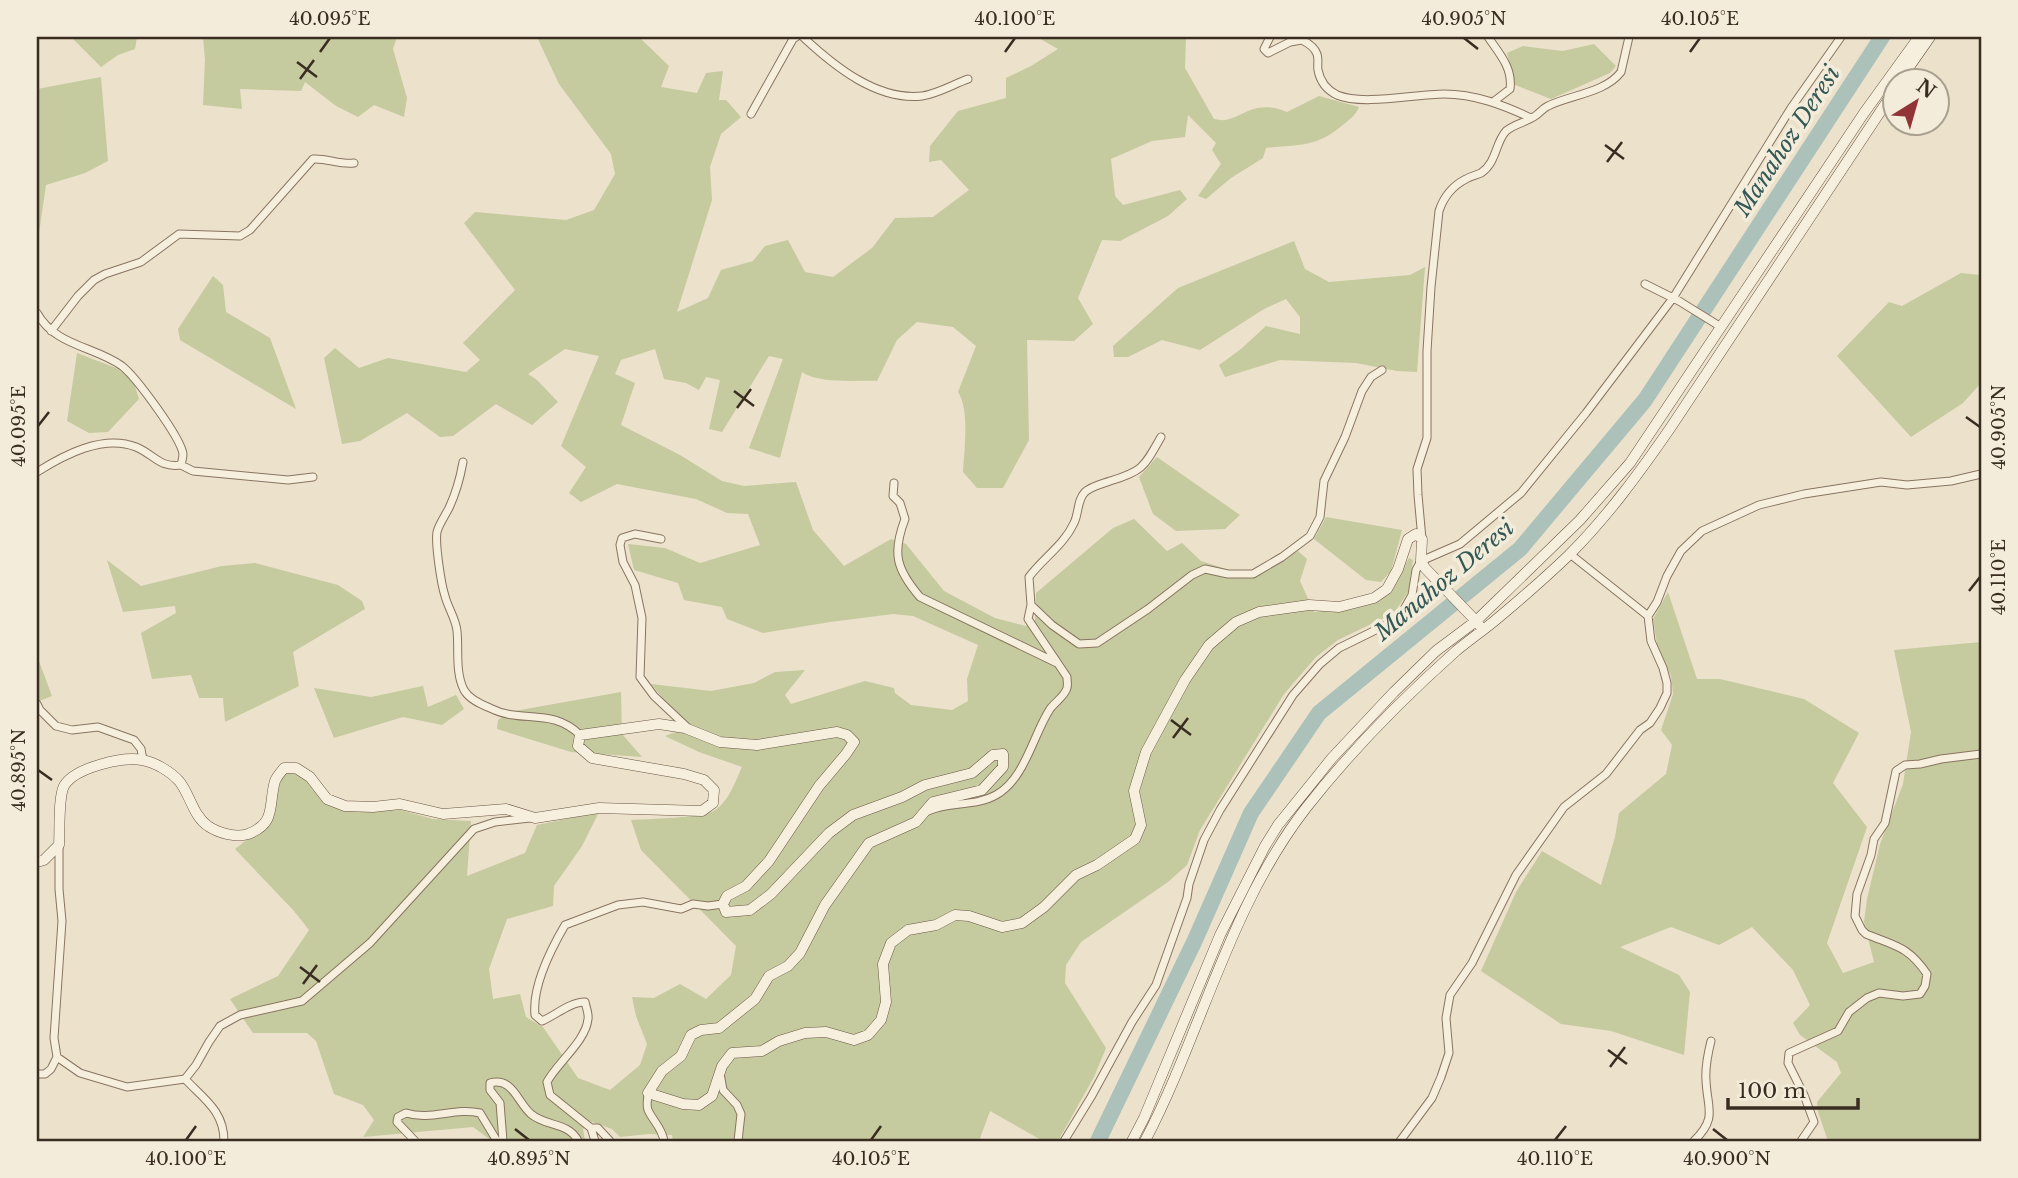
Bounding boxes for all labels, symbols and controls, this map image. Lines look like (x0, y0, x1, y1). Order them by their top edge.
text: 40.095°E (289, 8, 371, 30)
text: 40.100°E (975, 8, 1055, 30)
text: 40.905°N (1422, 8, 1506, 30)
text: 40.105°E (1661, 8, 1739, 30)
water label: Manahoz Deresi (1728, 61, 1846, 222)
north arrow (1882, 66, 1952, 136)
text: N (1912, 74, 1940, 103)
text: 40.095°E (8, 385, 30, 467)
text: 40.905°N (1988, 385, 2010, 469)
water label: Manahoz Deresi (1368, 514, 1519, 647)
text: 40.110°E (1988, 539, 2010, 615)
text: 40.895°N (8, 729, 30, 811)
scale bar (1728, 1066, 1857, 1110)
text: 100 m (1738, 1078, 1806, 1104)
text: 40.100°E (146, 1148, 226, 1170)
text: 40.895°N (488, 1148, 570, 1170)
text: 40.105°E (832, 1148, 910, 1170)
text: 40.110°E (1517, 1148, 1593, 1170)
text: 40.900°N (1683, 1148, 1771, 1170)

